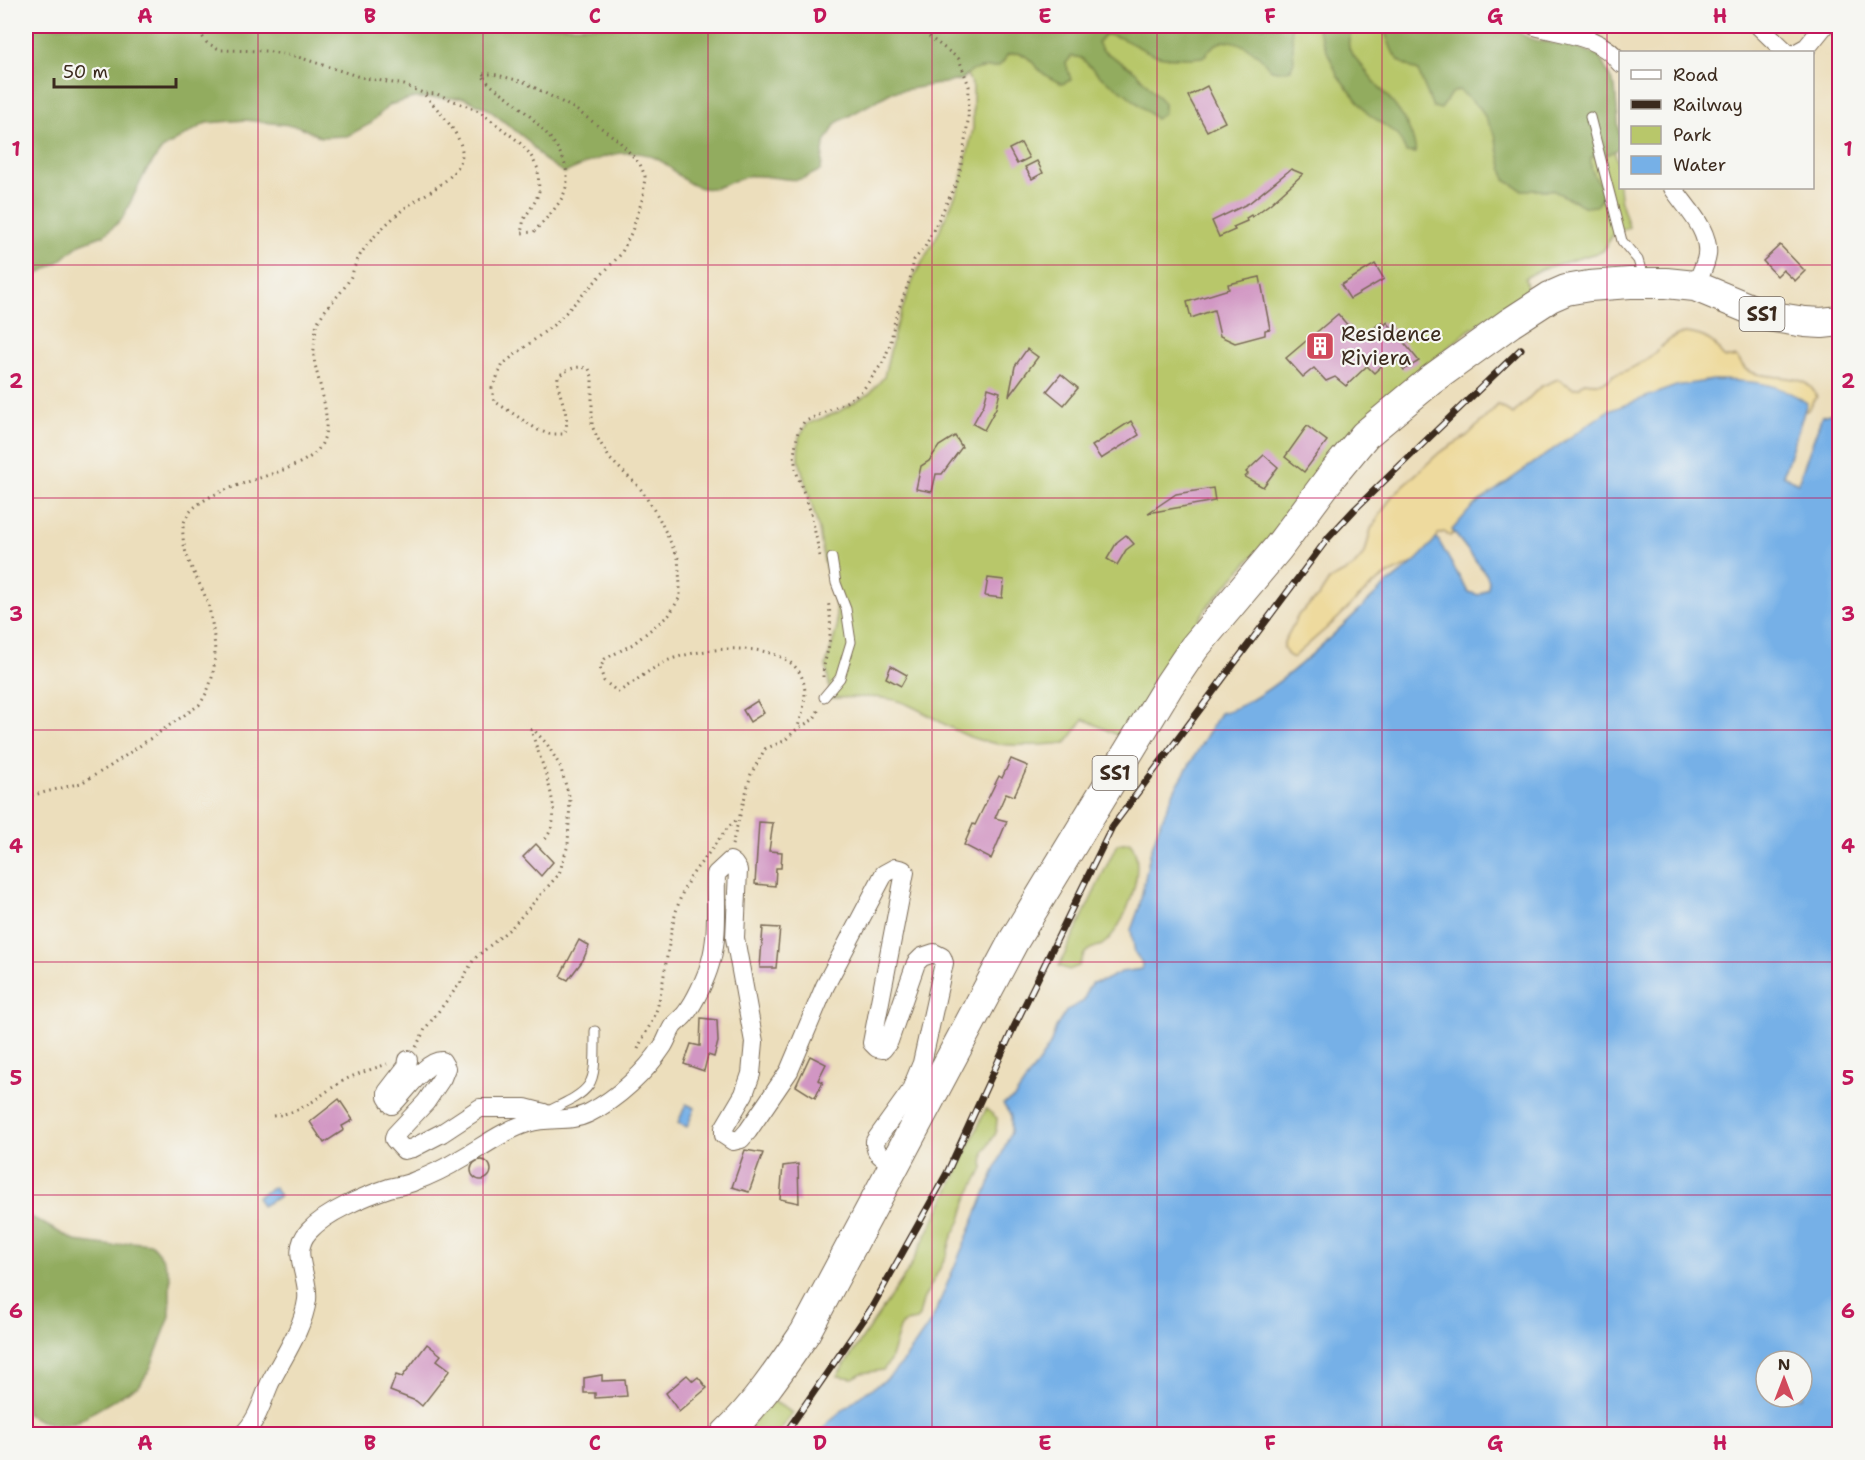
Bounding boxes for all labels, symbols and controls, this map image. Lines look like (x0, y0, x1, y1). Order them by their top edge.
text: A (137, 3, 153, 29)
text: B (364, 3, 376, 29)
text: C (589, 3, 601, 29)
text: D (813, 3, 827, 29)
text: E (1038, 3, 1052, 29)
text: F (1264, 3, 1276, 29)
text: G (1487, 3, 1503, 29)
text: H (1713, 3, 1727, 29)
scale bar (54, 51, 176, 89)
legend (1619, 51, 1814, 189)
text: 50 m (63, 60, 108, 84)
text: Road (1673, 63, 1718, 87)
text: Railway (1673, 93, 1743, 117)
text: Park (1673, 123, 1712, 147)
text: 1 (11, 136, 21, 162)
text: 1 (1843, 136, 1853, 162)
text: Water (1673, 153, 1726, 177)
road number: SS1 (1740, 297, 1784, 331)
place label: Residence Riviera (1341, 320, 1442, 372)
building icon: Residence Riviera (1304, 330, 1336, 362)
text: 2 (9, 368, 23, 394)
text: 2 (1841, 368, 1855, 394)
text: 3 (9, 601, 23, 627)
text: 3 (1841, 601, 1855, 627)
road number: SS1 (1092, 756, 1138, 790)
text: 4 (9, 833, 23, 859)
text: 4 (1841, 833, 1855, 859)
text: 5 (10, 1065, 22, 1091)
text: 5 (1842, 1065, 1854, 1091)
text: 6 (9, 1298, 23, 1324)
text: 6 (1841, 1298, 1855, 1324)
north arrow (1754, 1349, 1814, 1409)
text: N (1778, 1354, 1790, 1375)
text: A (137, 1430, 153, 1456)
text: B (364, 1430, 376, 1456)
text: C (589, 1430, 601, 1456)
text: D (813, 1430, 827, 1456)
text: E (1038, 1430, 1052, 1456)
text: F (1264, 1430, 1276, 1456)
text: G (1487, 1430, 1503, 1456)
text: H (1713, 1430, 1727, 1456)

